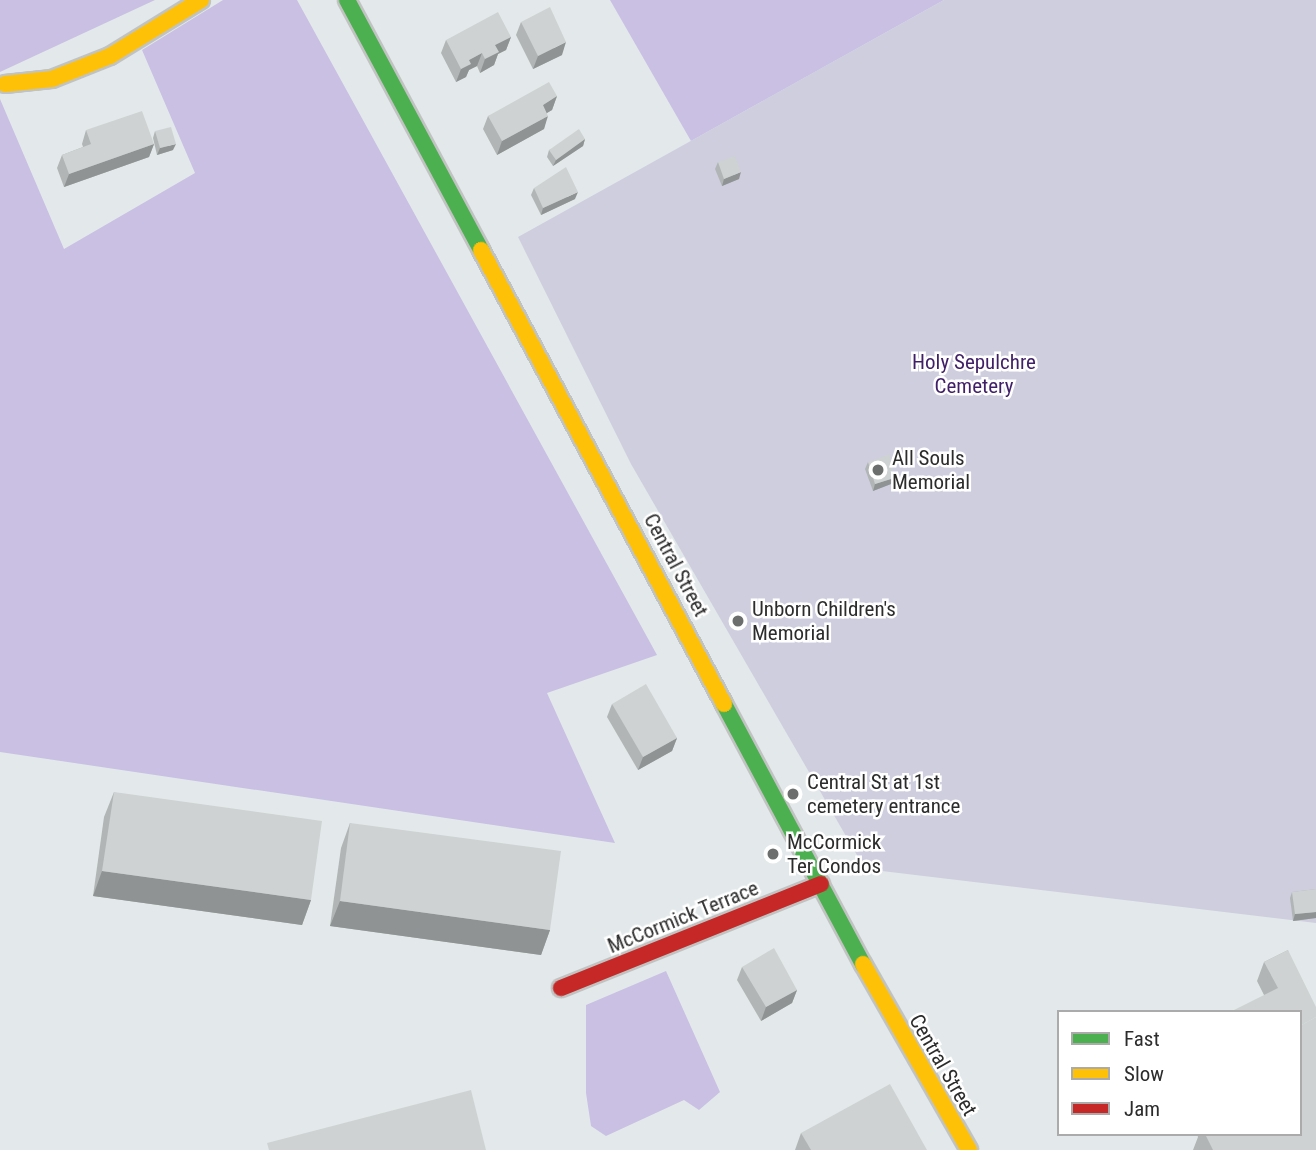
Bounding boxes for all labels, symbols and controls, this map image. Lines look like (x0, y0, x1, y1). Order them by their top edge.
park label: Holy Sepulchre Cemetery (912, 349, 1036, 399)
place label: All Souls Memorial (892, 445, 970, 495)
marker: All Souls Memorial (870, 462, 886, 478)
street label: Central Street (638, 509, 714, 621)
place label: Unborn Children's Memorial (752, 596, 896, 646)
marker: Unborn Children's Memorial (730, 613, 746, 629)
place label: Central St at 1st cemetery entrance (807, 769, 960, 819)
marker: Central St at 1st cemetery entrance (785, 786, 801, 802)
place label: McCormick Ter Condos (787, 829, 881, 879)
marker: McCormick Ter Condos (765, 846, 781, 862)
street label: McCormick Terrace (604, 875, 762, 959)
street label: Central Street (904, 1010, 982, 1120)
legend (1057, 1010, 1302, 1136)
text: Fast (1124, 1027, 1160, 1051)
text: Slow (1124, 1062, 1164, 1086)
text: Jam (1124, 1097, 1160, 1121)

